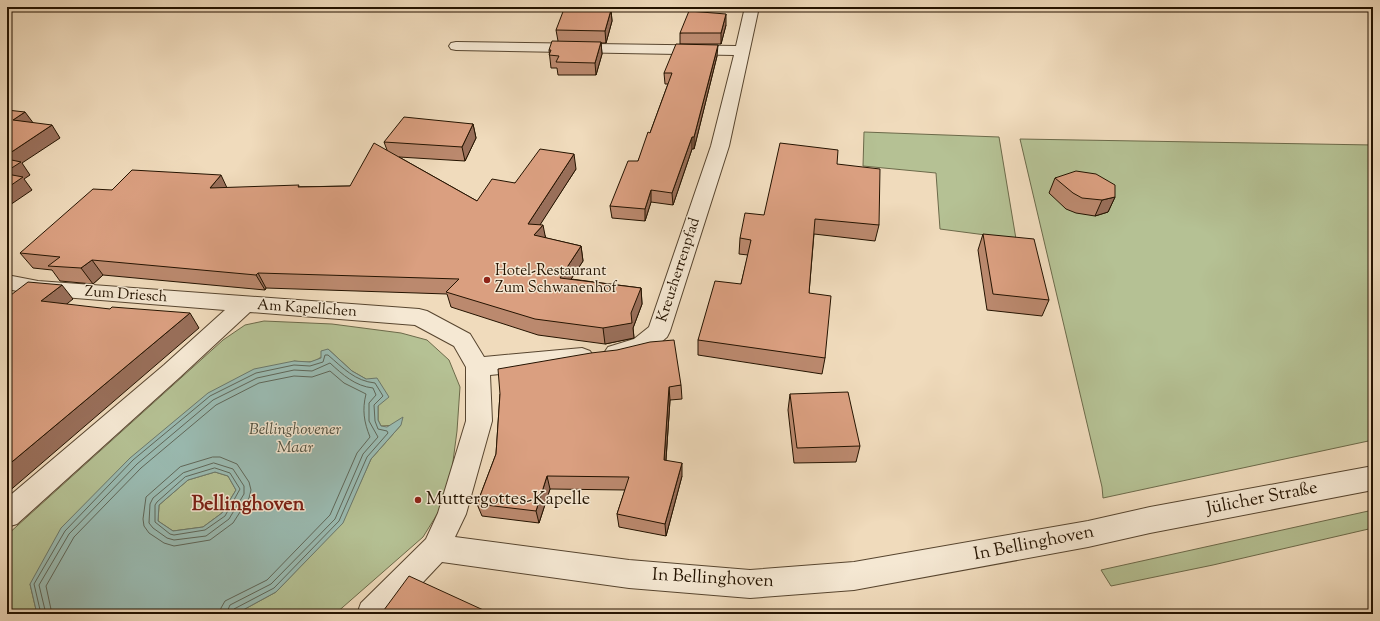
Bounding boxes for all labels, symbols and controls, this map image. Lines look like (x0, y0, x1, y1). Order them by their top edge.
street label: Kreuzherrenpfad (652, 215, 706, 325)
place label: Hotel-Restaurant Zum Schwanenhof (495, 261, 618, 299)
marker: Hotel-Restaurant Zum Schwanenhof (482, 275, 492, 285)
street label: Zum Driesch (84, 282, 168, 308)
street label: Am Kapellchen (256, 295, 358, 323)
water label: Bellinghovener Maar (249, 419, 341, 460)
street label: Jülicher Straße (1203, 475, 1320, 523)
place label: Muttergottes-Kapelle (426, 487, 590, 513)
district label: Bellinghoven (192, 491, 305, 520)
marker: Muttergottes-Kapelle (413, 495, 423, 505)
street label: In Bellinghoven (972, 520, 1097, 568)
street label: In Bellinghoven (651, 563, 775, 595)

